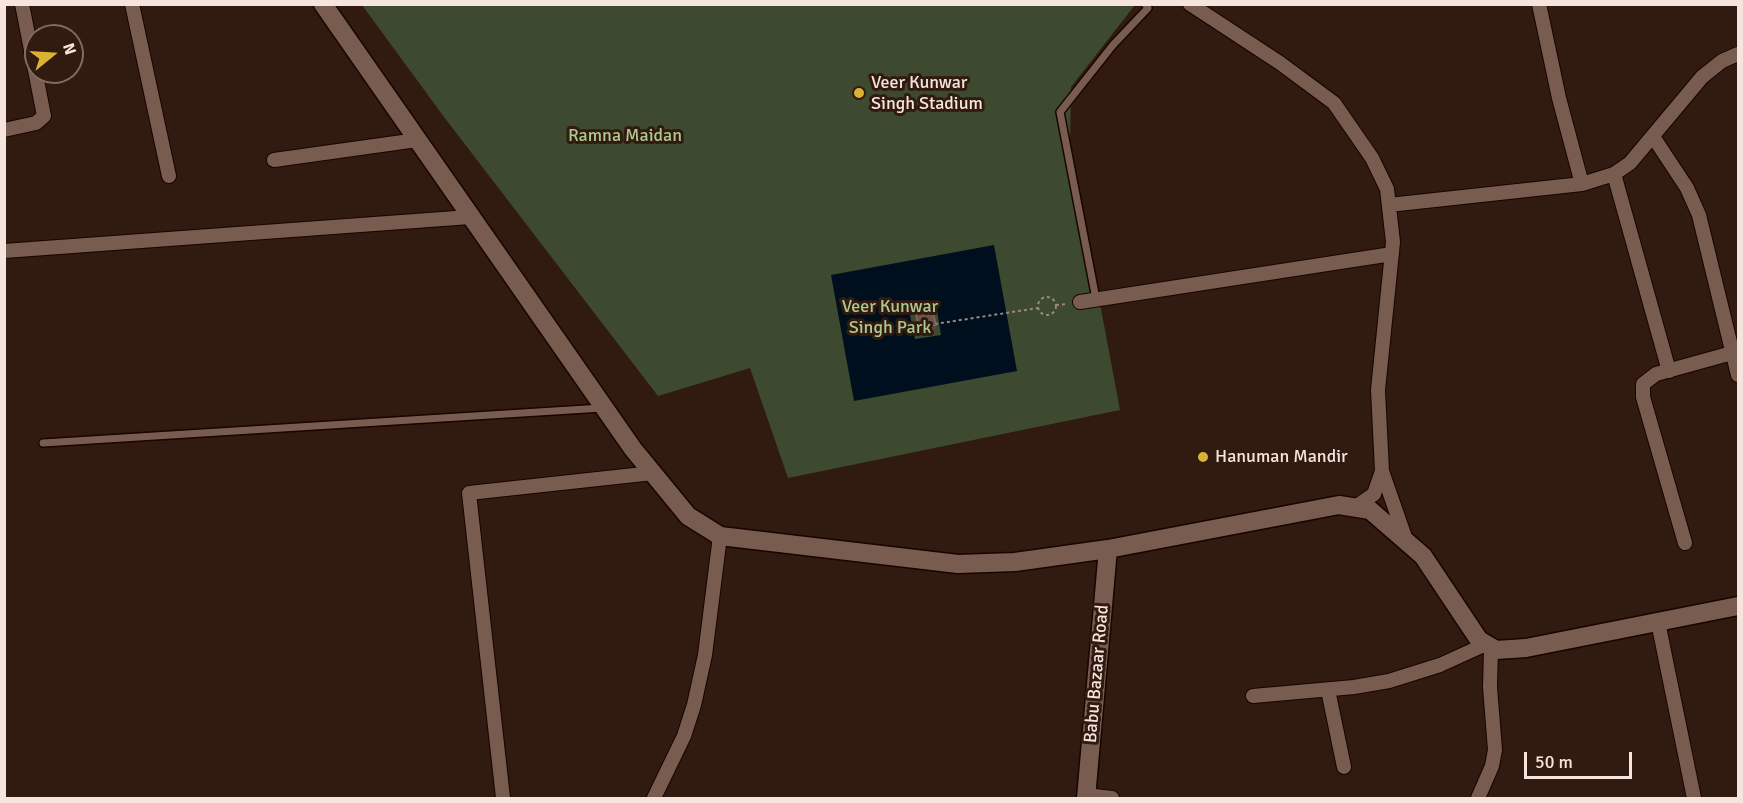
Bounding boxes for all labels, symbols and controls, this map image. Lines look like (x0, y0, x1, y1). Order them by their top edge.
north arrow (24, 24, 84, 84)
text: N (58, 41, 80, 57)
place label: Veer Kunwar Singh Stadium (871, 72, 983, 115)
marker: Veer Kunwar Singh Stadium (852, 86, 866, 100)
park label: Ramna Maidan (568, 125, 682, 147)
park label: Veer Kunwar Singh Park (842, 296, 938, 338)
place label: Hanuman Mandir (1215, 446, 1348, 468)
marker: Hanuman Mandir (1196, 450, 1210, 464)
street label: Babu Bazaar Road (1080, 604, 1114, 744)
scale bar (1527, 740, 1635, 778)
text: 50 m (1535, 751, 1573, 773)

